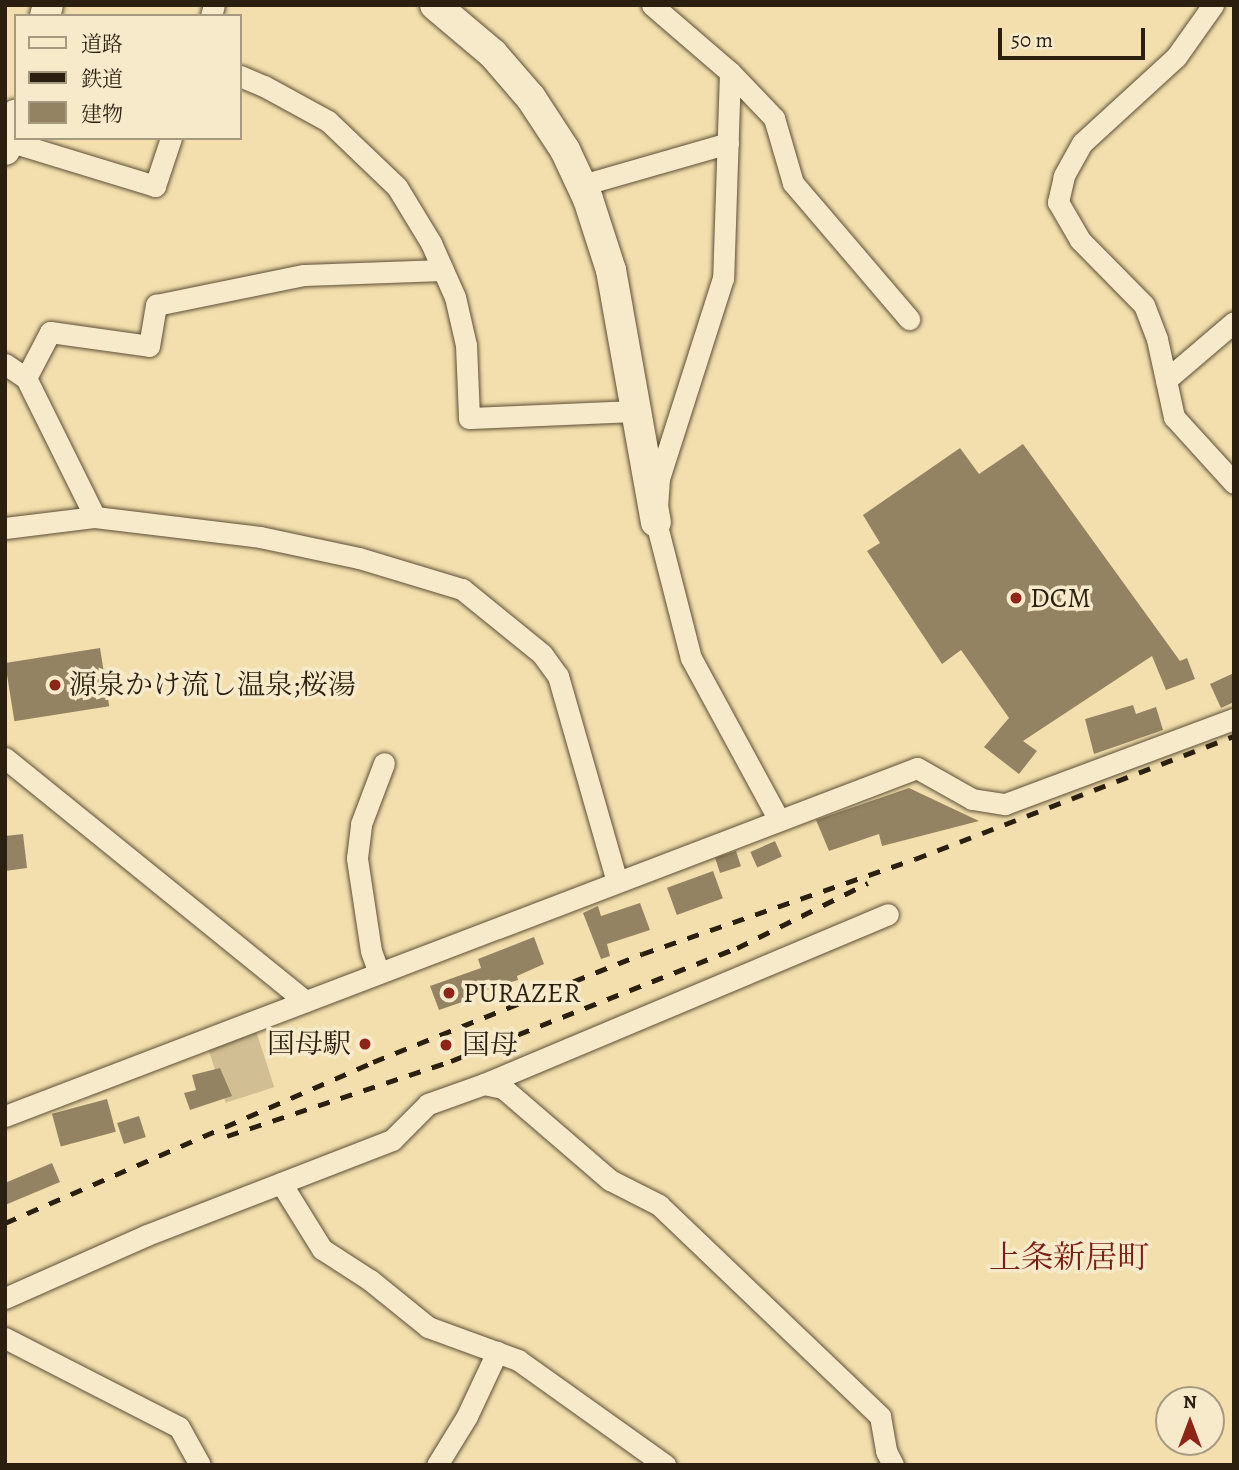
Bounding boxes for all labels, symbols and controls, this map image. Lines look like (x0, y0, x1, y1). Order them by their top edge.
legend (14, 14, 242, 140)
scale bar (1001, 14, 1148, 58)
text: 50 m (1011, 26, 1053, 54)
text: 道路 (81, 30, 123, 58)
text: 鉄道 (81, 65, 123, 93)
text: 建物 (81, 100, 123, 128)
place label: DCM (1030, 581, 1091, 615)
marker: DCM (1008, 590, 1024, 606)
place label: 源泉かけ流し温泉;桜湯 (69, 668, 356, 702)
marker: 源泉かけ流し温泉;桜湯 (47, 677, 63, 693)
place label: PURAZER (463, 976, 581, 1010)
marker: PURAZER (441, 985, 457, 1001)
place label: 国母駅 (267, 1027, 351, 1061)
place label: 国母 (462, 1028, 518, 1062)
marker: 国母 (436, 1035, 456, 1055)
marker: 国母駅 (357, 1036, 373, 1052)
district label: 上条新居町 (989, 1238, 1149, 1276)
north arrow (1155, 1386, 1225, 1456)
text: N (1183, 1389, 1197, 1415)

